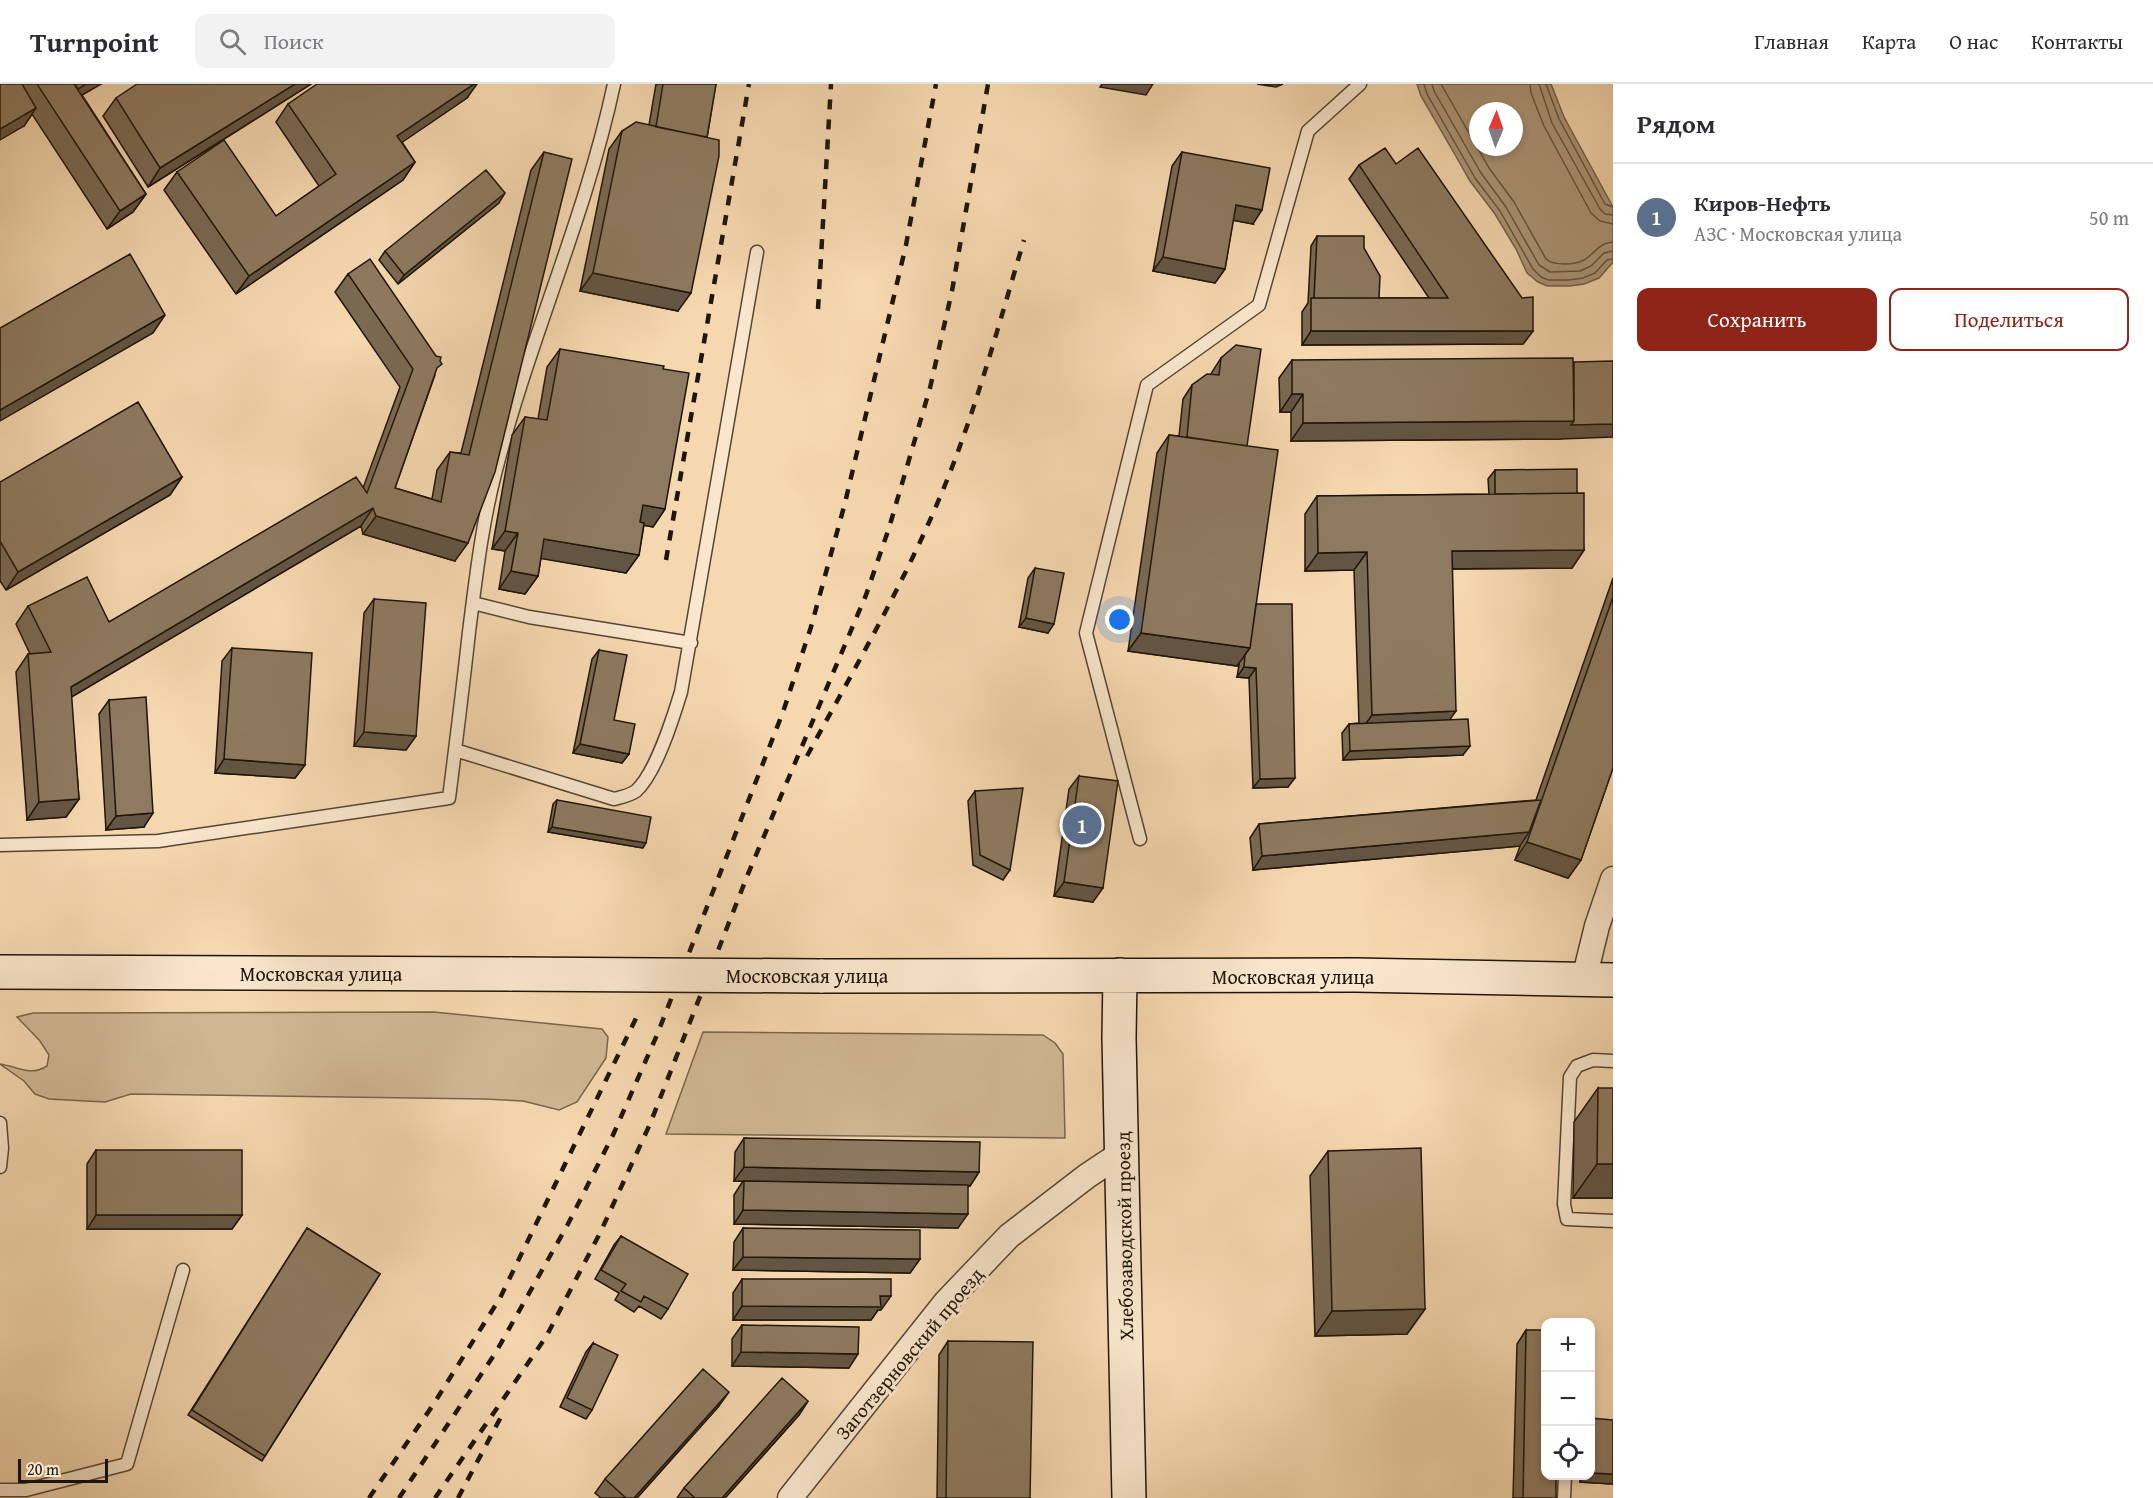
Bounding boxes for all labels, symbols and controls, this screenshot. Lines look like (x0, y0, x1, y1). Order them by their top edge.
search box (195, 14, 615, 68)
text: Turnpoint (30, 21, 159, 62)
icon: search (216, 25, 249, 58)
text: Поиск (264, 25, 323, 57)
text: Главная (1754, 26, 1829, 57)
text: Карта (1862, 26, 1916, 57)
text: О нас (1949, 26, 1998, 57)
text: Контакты (2031, 26, 2123, 57)
north arrow (1469, 102, 1523, 156)
text: Рядом (1637, 104, 1715, 143)
text: Киров-Нефть (1694, 187, 1831, 219)
text: 1 (1651, 203, 1662, 232)
text: 50 m (2089, 203, 2129, 232)
text: АЗС · Московская улица (1694, 219, 1902, 248)
button: Сохранить (1637, 288, 1877, 351)
button: Поделиться (1889, 288, 2129, 351)
your location (1105, 605, 1134, 634)
pin: 1 (1062, 802, 1102, 848)
street label: Московская улица (240, 959, 403, 988)
street label: Московская улица (726, 961, 889, 990)
street label: Московская улица (1212, 962, 1375, 991)
street label: Хлебозаводской проезд (1108, 1131, 1140, 1341)
street label: Заготзерновский проезд (828, 1260, 990, 1446)
map controls (1541, 1318, 1595, 1480)
button: + (1541, 1318, 1595, 1372)
button: − (1541, 1372, 1595, 1426)
button: locate (1541, 1426, 1595, 1480)
scale bar (18, 1456, 108, 1484)
text: 20 m (27, 1457, 59, 1481)

